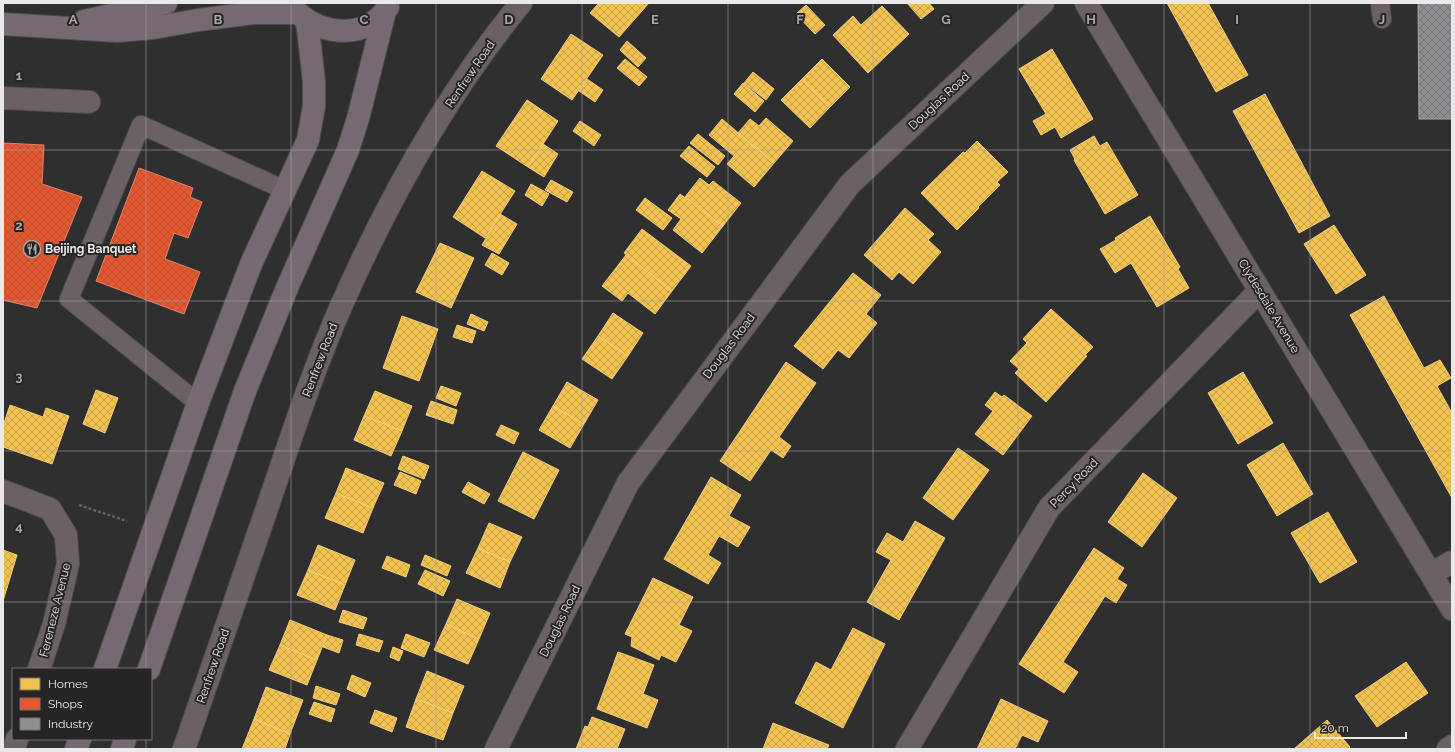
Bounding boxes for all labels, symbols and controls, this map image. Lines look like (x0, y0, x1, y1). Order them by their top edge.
text: A (69, 12, 78, 27)
text: B (214, 12, 223, 27)
text: C (360, 12, 369, 27)
text: D (504, 12, 514, 27)
text: E (651, 12, 659, 27)
text: F (796, 12, 804, 27)
text: G (941, 12, 951, 27)
text: H (1086, 12, 1096, 27)
text: I (1235, 12, 1239, 27)
text: J (1379, 12, 1385, 27)
street label: Renfrew Road (442, 38, 498, 110)
text: 1 (16, 68, 23, 83)
street label: Douglas Road (906, 69, 972, 133)
text: 2 (15, 218, 23, 233)
restaurant icon: Beijing Banquet (22, 239, 42, 259)
place label: Beijing Banquet (45, 242, 137, 256)
street label: Clydesdale Avenue (1235, 257, 1303, 355)
street label: Douglas Road (700, 311, 758, 381)
street label: Renfrew Road (300, 321, 340, 399)
text: 3 (15, 369, 23, 384)
street label: Percy Road (1047, 456, 1101, 510)
text: 4 (15, 519, 23, 534)
street label: Fereneze Avenue (37, 562, 73, 658)
street label: Douglas Road (537, 583, 583, 659)
street label: Renfrew Road (194, 627, 232, 705)
legend (12, 668, 152, 740)
text: Homes (48, 677, 88, 691)
text: Shops (48, 697, 83, 711)
scale bar (1315, 714, 1406, 740)
text: Industry (48, 717, 94, 731)
text: 20 m (1321, 721, 1349, 735)

